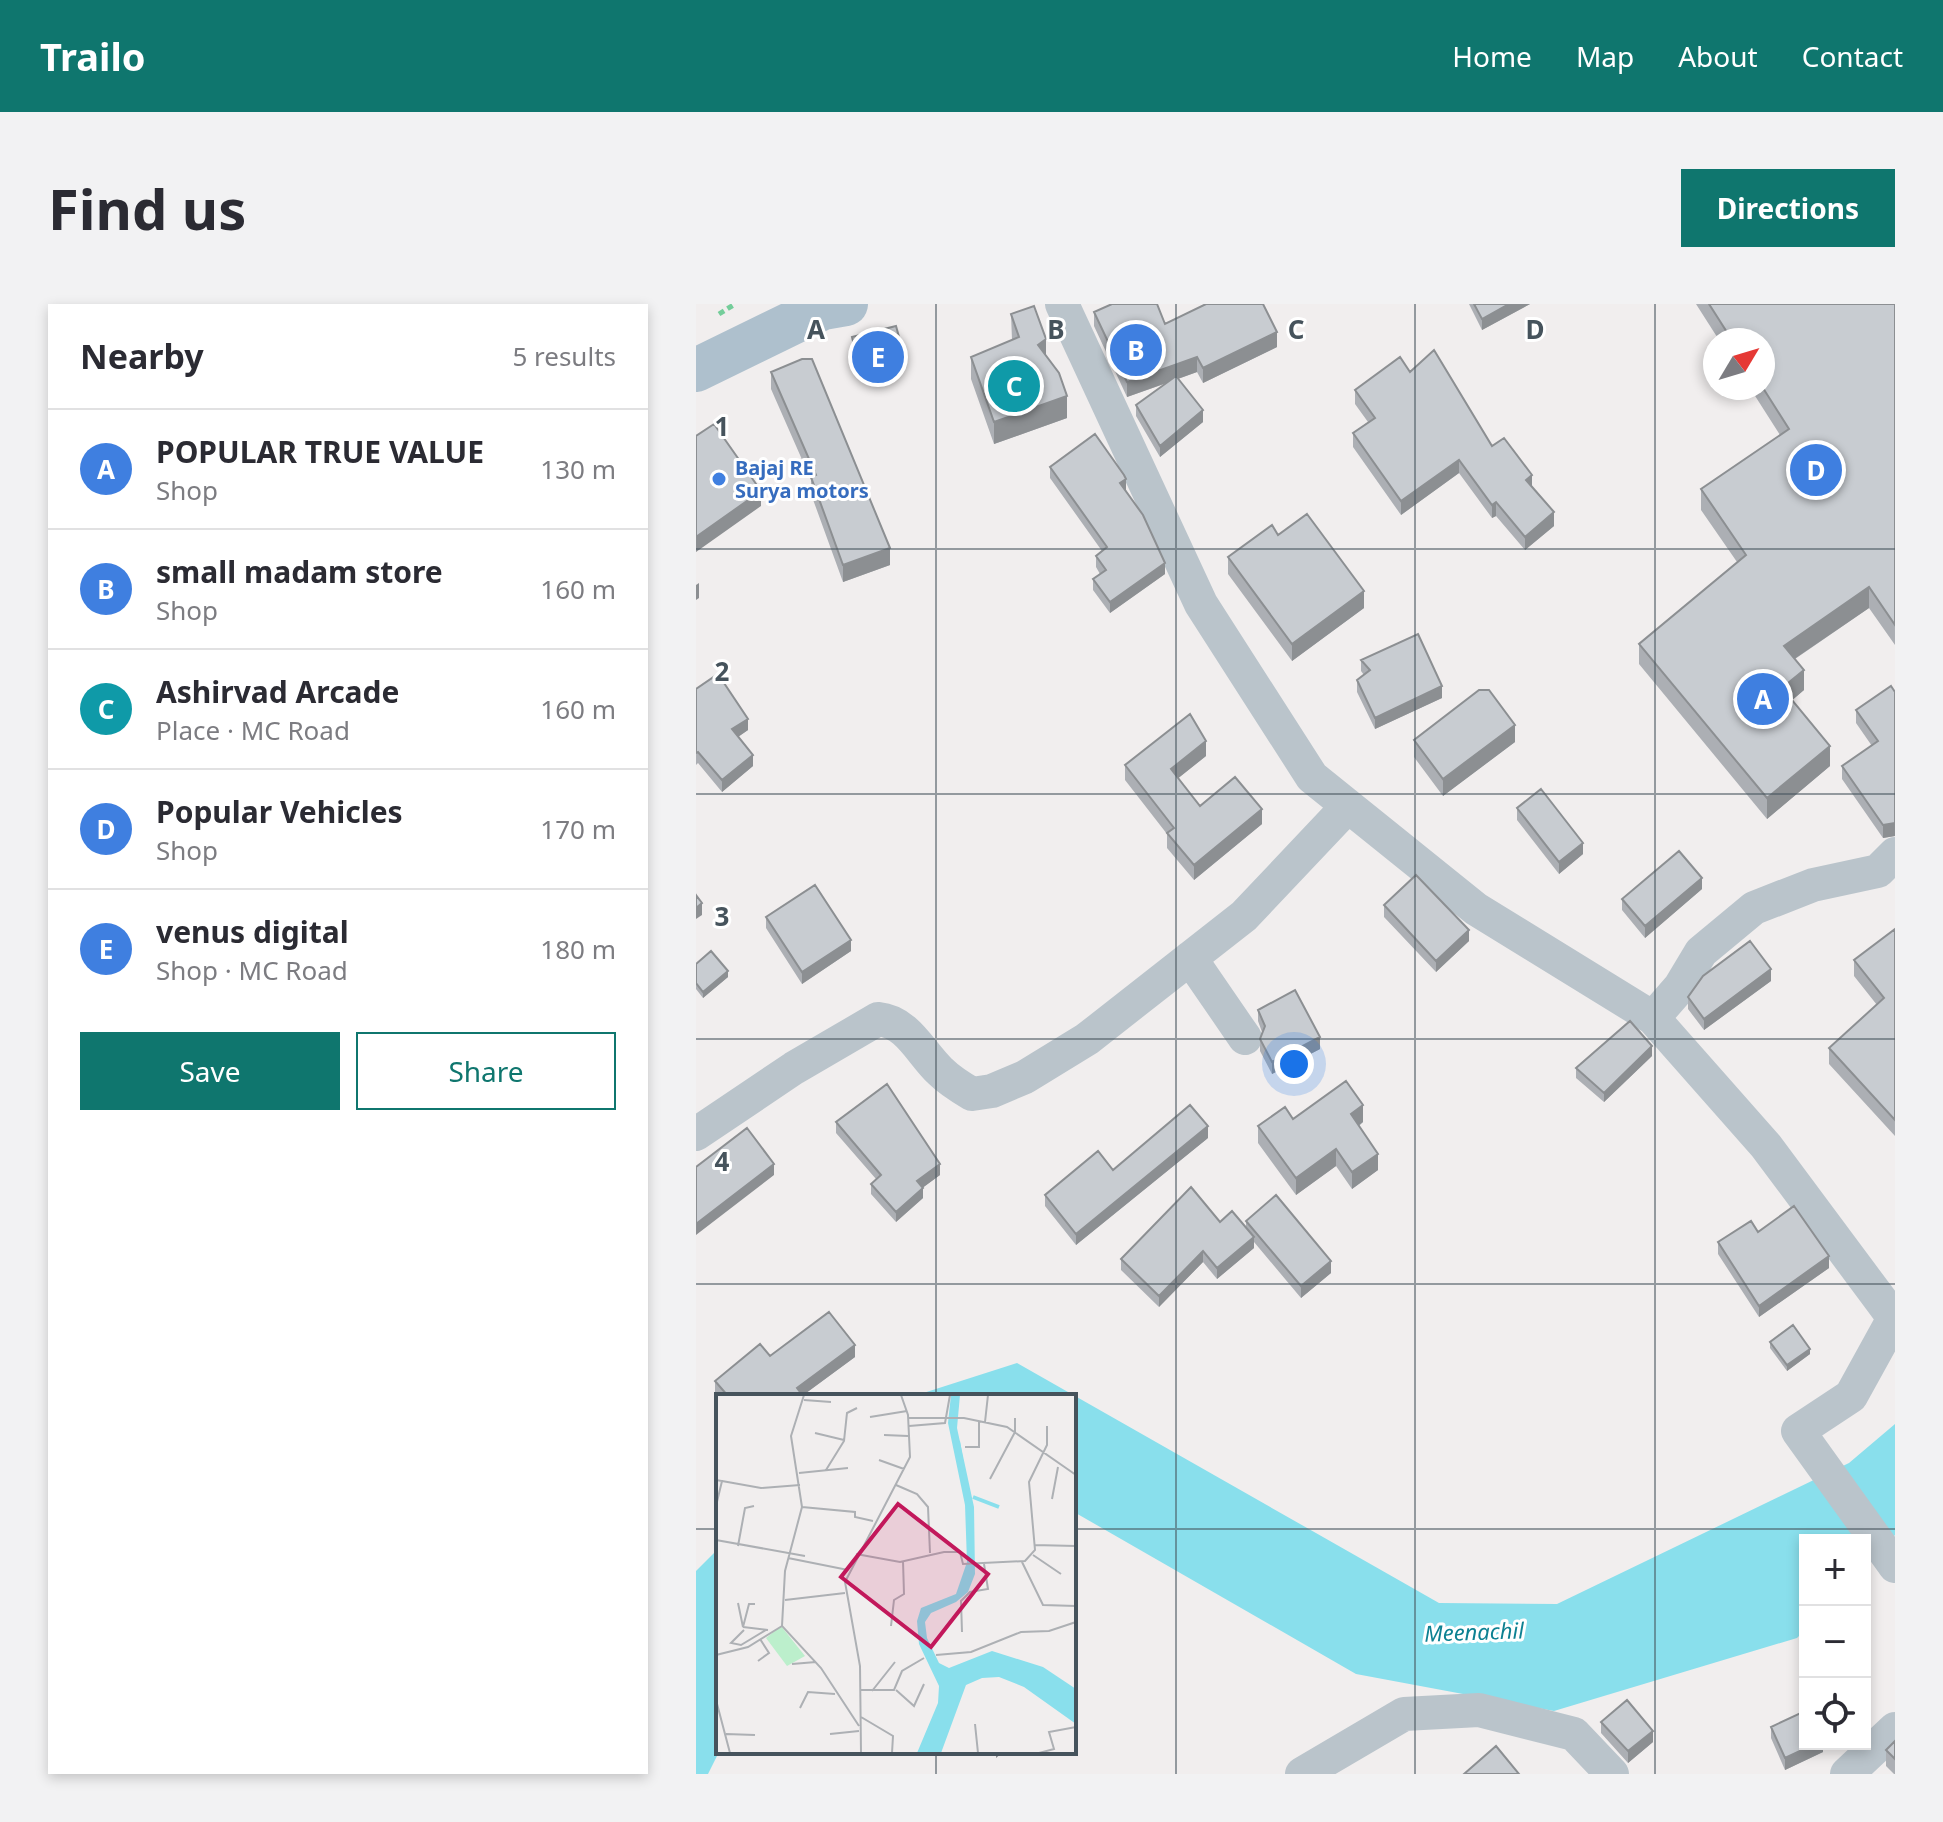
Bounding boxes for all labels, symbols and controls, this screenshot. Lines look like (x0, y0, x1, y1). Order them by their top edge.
text: Trailo (40, 30, 145, 82)
text: Home (1452, 37, 1532, 75)
text: Map (1576, 37, 1634, 75)
text: About (1678, 37, 1758, 75)
text: Contact (1802, 37, 1903, 75)
button: Directions (1681, 169, 1895, 247)
text: Find us (48, 170, 246, 246)
text: A (807, 311, 825, 347)
text: B (1047, 311, 1065, 347)
text: C (1288, 311, 1304, 347)
text: D (1525, 311, 1545, 347)
pin: B (1110, 320, 1162, 380)
pin: E (852, 327, 904, 387)
north arrow (1703, 328, 1775, 400)
text: Nearby (80, 333, 204, 379)
text: 5 results (512, 338, 616, 374)
pin: C (988, 356, 1040, 416)
text: 1 (715, 408, 729, 444)
text: POPULAR TRUE VALUE (156, 431, 484, 472)
pin: D (1790, 440, 1842, 500)
text: A (97, 451, 115, 487)
text: 130 m (540, 451, 616, 487)
place label: Bajaj RE Surya motors (735, 454, 869, 504)
marker: Bajaj RE Surya motors (710, 470, 728, 488)
text: Shop (156, 472, 218, 508)
text: small madam store (156, 551, 443, 592)
text: B (97, 571, 115, 607)
text: 160 m (540, 571, 616, 607)
text: Shop (156, 592, 218, 628)
text: 2 (715, 653, 730, 689)
pin: A (1737, 669, 1789, 729)
text: Ashirvad Arcade (156, 671, 399, 712)
text: C (98, 691, 114, 727)
text: 160 m (540, 691, 616, 727)
text: Place · MC Road (156, 712, 350, 748)
text: Popular Vehicles (156, 791, 403, 832)
text: D (96, 811, 116, 847)
text: 170 m (540, 811, 616, 847)
text: Shop (156, 832, 218, 868)
text: 3 (715, 898, 729, 934)
text: venus digital (156, 911, 349, 952)
text: E (99, 931, 113, 967)
text: 180 m (540, 931, 616, 967)
text: Shop · MC Road (156, 952, 348, 988)
button: Save (80, 1032, 340, 1110)
button: Share (356, 1032, 616, 1110)
your location (1274, 1044, 1314, 1084)
text: 4 (715, 1143, 730, 1179)
inset map (716, 1394, 1076, 1754)
map controls (1799, 1534, 1871, 1750)
button: + (1799, 1534, 1871, 1606)
button: − (1799, 1606, 1871, 1678)
water label: Meenachil (1424, 1614, 1526, 1648)
button: locate (1799, 1678, 1871, 1750)

